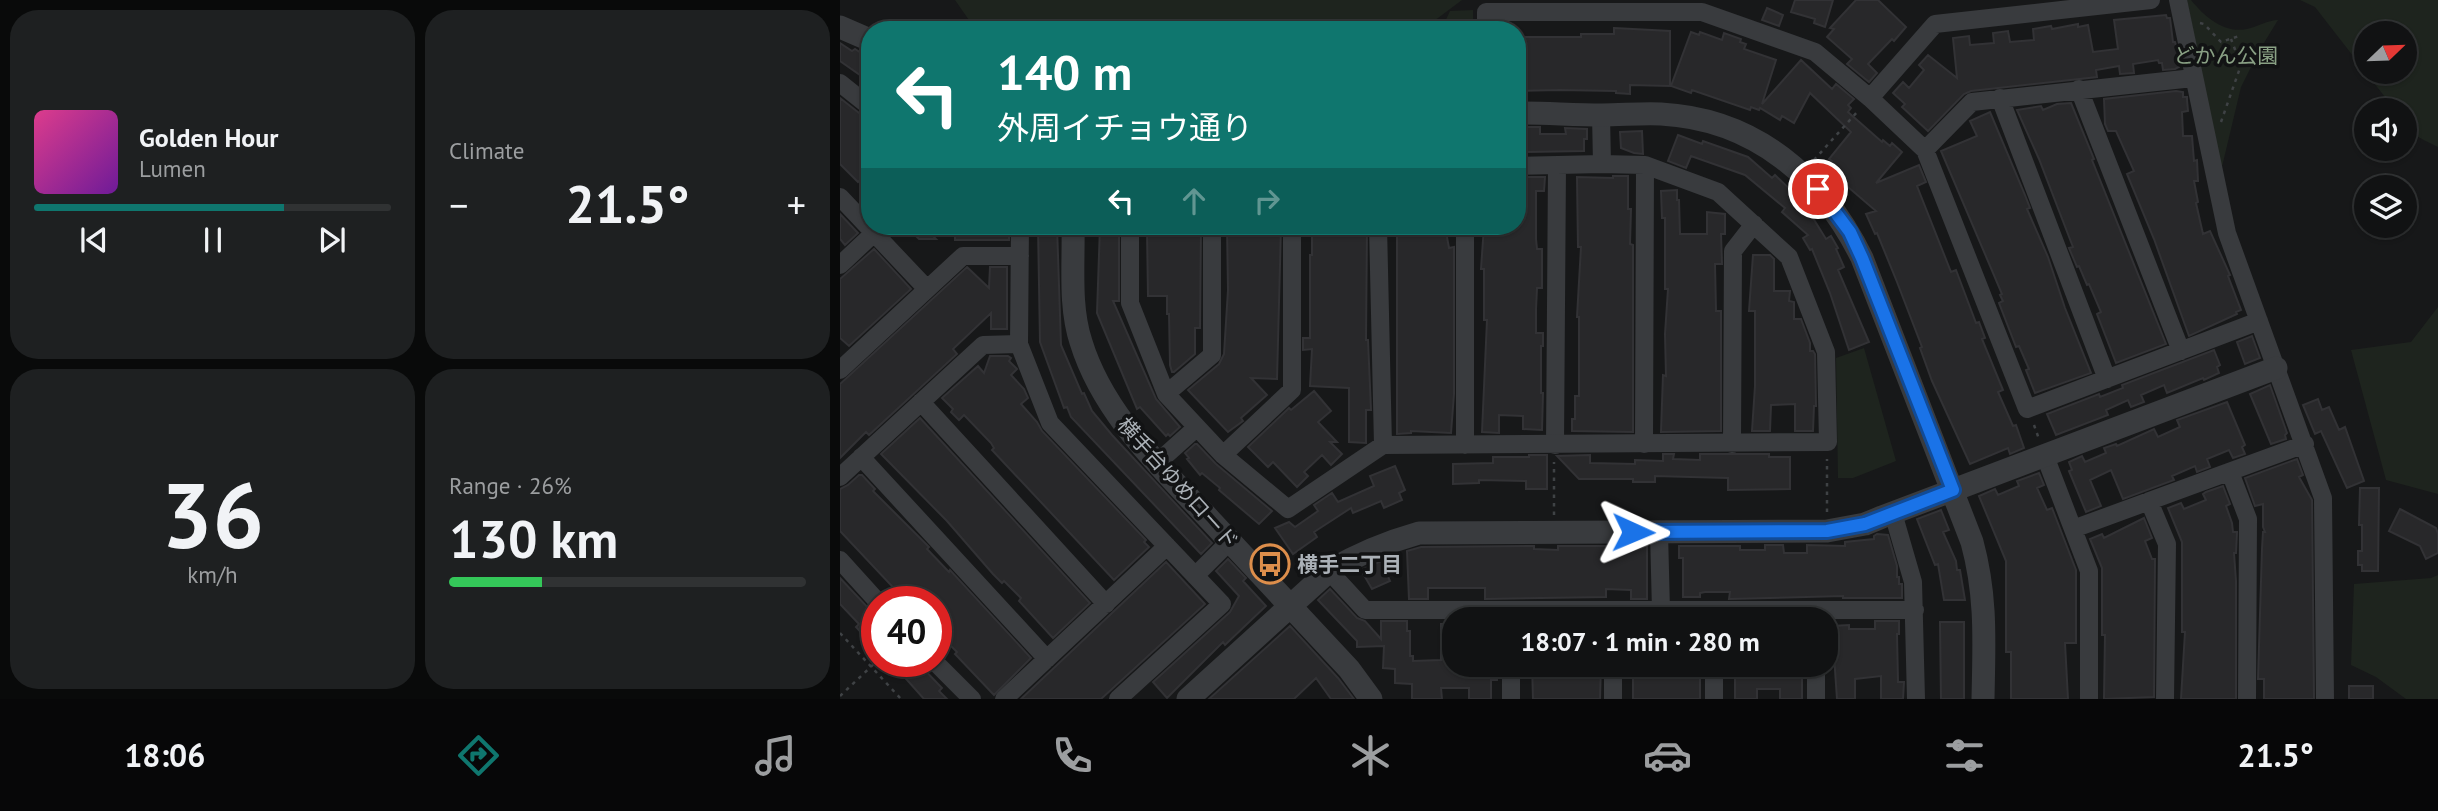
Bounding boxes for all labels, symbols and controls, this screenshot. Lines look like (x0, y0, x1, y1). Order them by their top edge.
north arrow (2354, 21, 2417, 84)
map controls (2354, 21, 2417, 238)
text: 140 m (997, 40, 1132, 104)
park label: どかん公園 (2174, 42, 2279, 69)
icon: left (882, 49, 973, 140)
button: sound (2354, 98, 2417, 161)
text: 外周イチョウ通り (997, 106, 1253, 148)
text: Golden Hour (139, 121, 278, 154)
text: Climate (449, 136, 524, 165)
text: Lumen (139, 154, 206, 183)
pin (1788, 159, 1848, 219)
text: 21.5° (566, 170, 689, 237)
icon: arrive (1799, 170, 1837, 208)
button: layers (2354, 175, 2417, 238)
text: − (449, 180, 468, 229)
text: + (787, 180, 806, 229)
icon: left (1102, 182, 1140, 220)
icon: ahead (1175, 182, 1213, 220)
icon: right (1248, 182, 1286, 220)
icon: previous (75, 221, 113, 259)
icon: pause (194, 221, 232, 259)
icon: next (313, 221, 351, 259)
street label: 横手台ゆめロード (1112, 412, 1244, 554)
text: 36 (161, 455, 264, 573)
text: Range · 26% (449, 471, 572, 500)
position arrow (1596, 495, 1670, 569)
text: 130 km (449, 505, 618, 572)
bus stop icon: 横手二丁目 (1249, 543, 1291, 585)
place label: 横手二丁目 (1297, 551, 1402, 578)
text: km/h (187, 560, 238, 589)
speed limit sign: 40 (861, 586, 952, 677)
text: 18:07 · 1 min · 280 m (1520, 625, 1760, 658)
icon: directions (454, 731, 503, 780)
icon: music (751, 731, 800, 780)
icon: phone (1048, 731, 1097, 780)
icon: climate (1346, 731, 1395, 780)
icon: car (1643, 731, 1692, 780)
icon: filters (1940, 731, 1989, 780)
text: 18:06 (124, 734, 205, 776)
text: 21.5° (2238, 734, 2314, 776)

